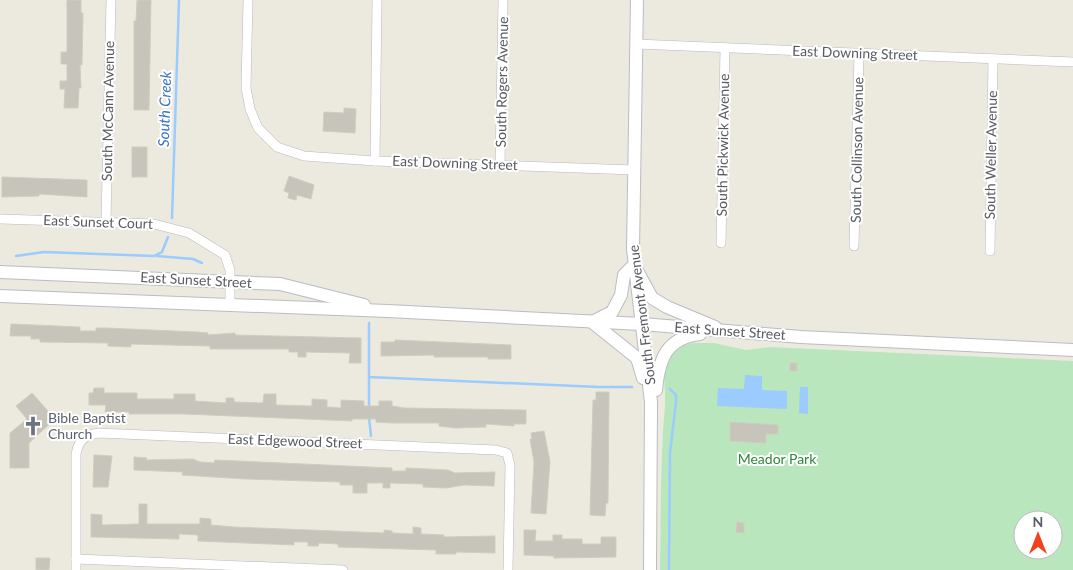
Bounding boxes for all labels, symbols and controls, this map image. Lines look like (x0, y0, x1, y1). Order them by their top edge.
street label: South Rogers Avenue (492, 16, 511, 148)
street label: South McCann Avenue (98, 41, 117, 181)
street label: East Downing Street (792, 42, 918, 63)
water label: South Creek (154, 70, 174, 147)
street label: South Pickwick Avenue (713, 73, 732, 217)
street label: South Collinson Avenue (847, 77, 866, 223)
street label: South Weller Avenue (981, 90, 1000, 220)
street label: East Downing Street (392, 152, 518, 173)
street label: East Sunset Court (43, 211, 153, 232)
street label: South Fremont Avenue (624, 244, 659, 386)
street label: East Sunset Street (140, 268, 252, 291)
street label: East Sunset Street (674, 318, 786, 343)
place label: Bible Baptist Church (48, 409, 126, 442)
church icon: Bible Baptist Church (22, 415, 44, 437)
street label: East Edgewood Street (227, 430, 363, 451)
park label: Meador Park (738, 450, 817, 467)
north arrow (1013, 510, 1063, 560)
text: N (1033, 513, 1043, 530)

